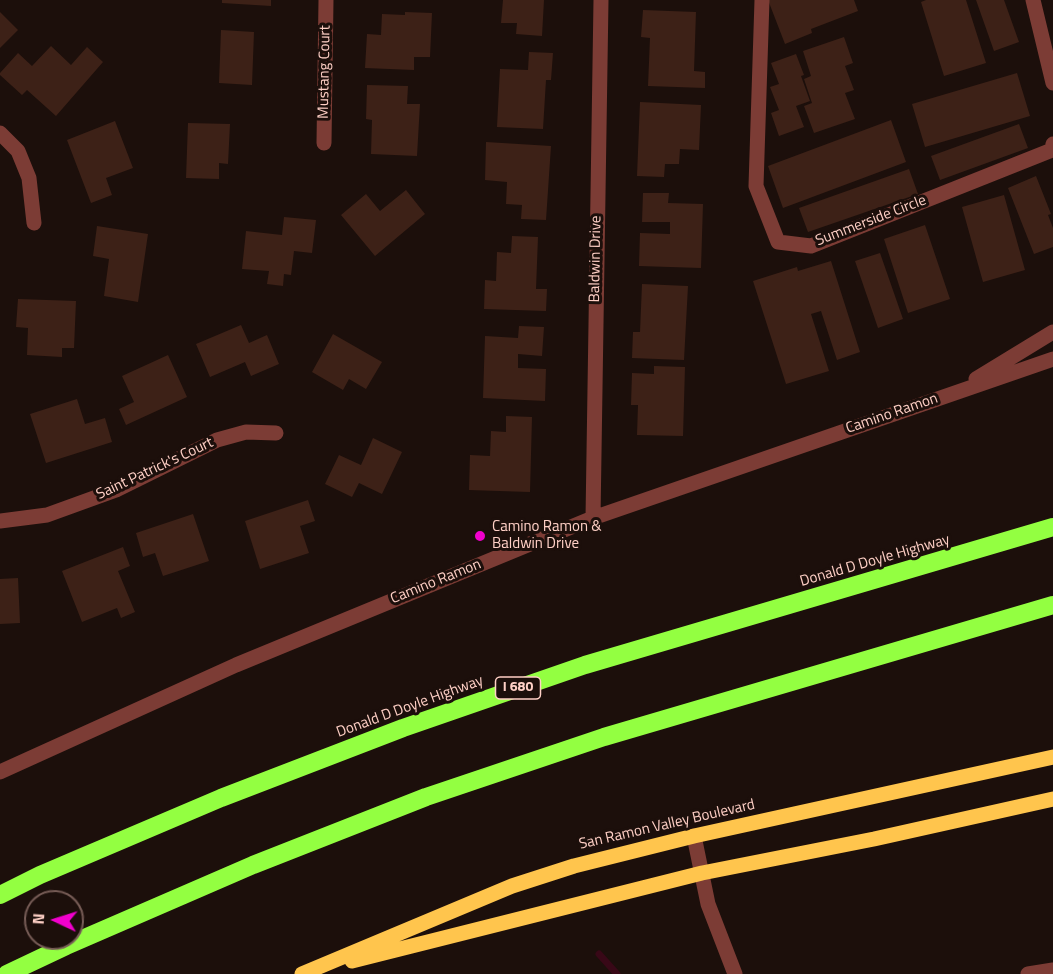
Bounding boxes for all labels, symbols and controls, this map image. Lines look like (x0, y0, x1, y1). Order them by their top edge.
street label: Mustang Court (315, 25, 335, 119)
street label: Summerside Circle (813, 192, 929, 250)
street label: Baldwin Drive (586, 215, 606, 303)
street label: Camino Ramon (844, 390, 940, 438)
street label: Saint Patrick's Court (94, 434, 216, 504)
place label: Camino Ramon & Baldwin Drive (492, 518, 602, 553)
marker: Camino Ramon & Baldwin Drive (473, 529, 487, 543)
street label: Donald D Doyle Highway (798, 531, 952, 591)
street label: Camino Ramon (388, 556, 484, 608)
street label: Donald D Doyle Highway (334, 672, 486, 742)
road number: I 680 (496, 677, 540, 699)
street label: San Ramon Valley Boulevard (577, 796, 757, 854)
north arrow (24, 890, 84, 950)
text: N (26, 913, 50, 925)

